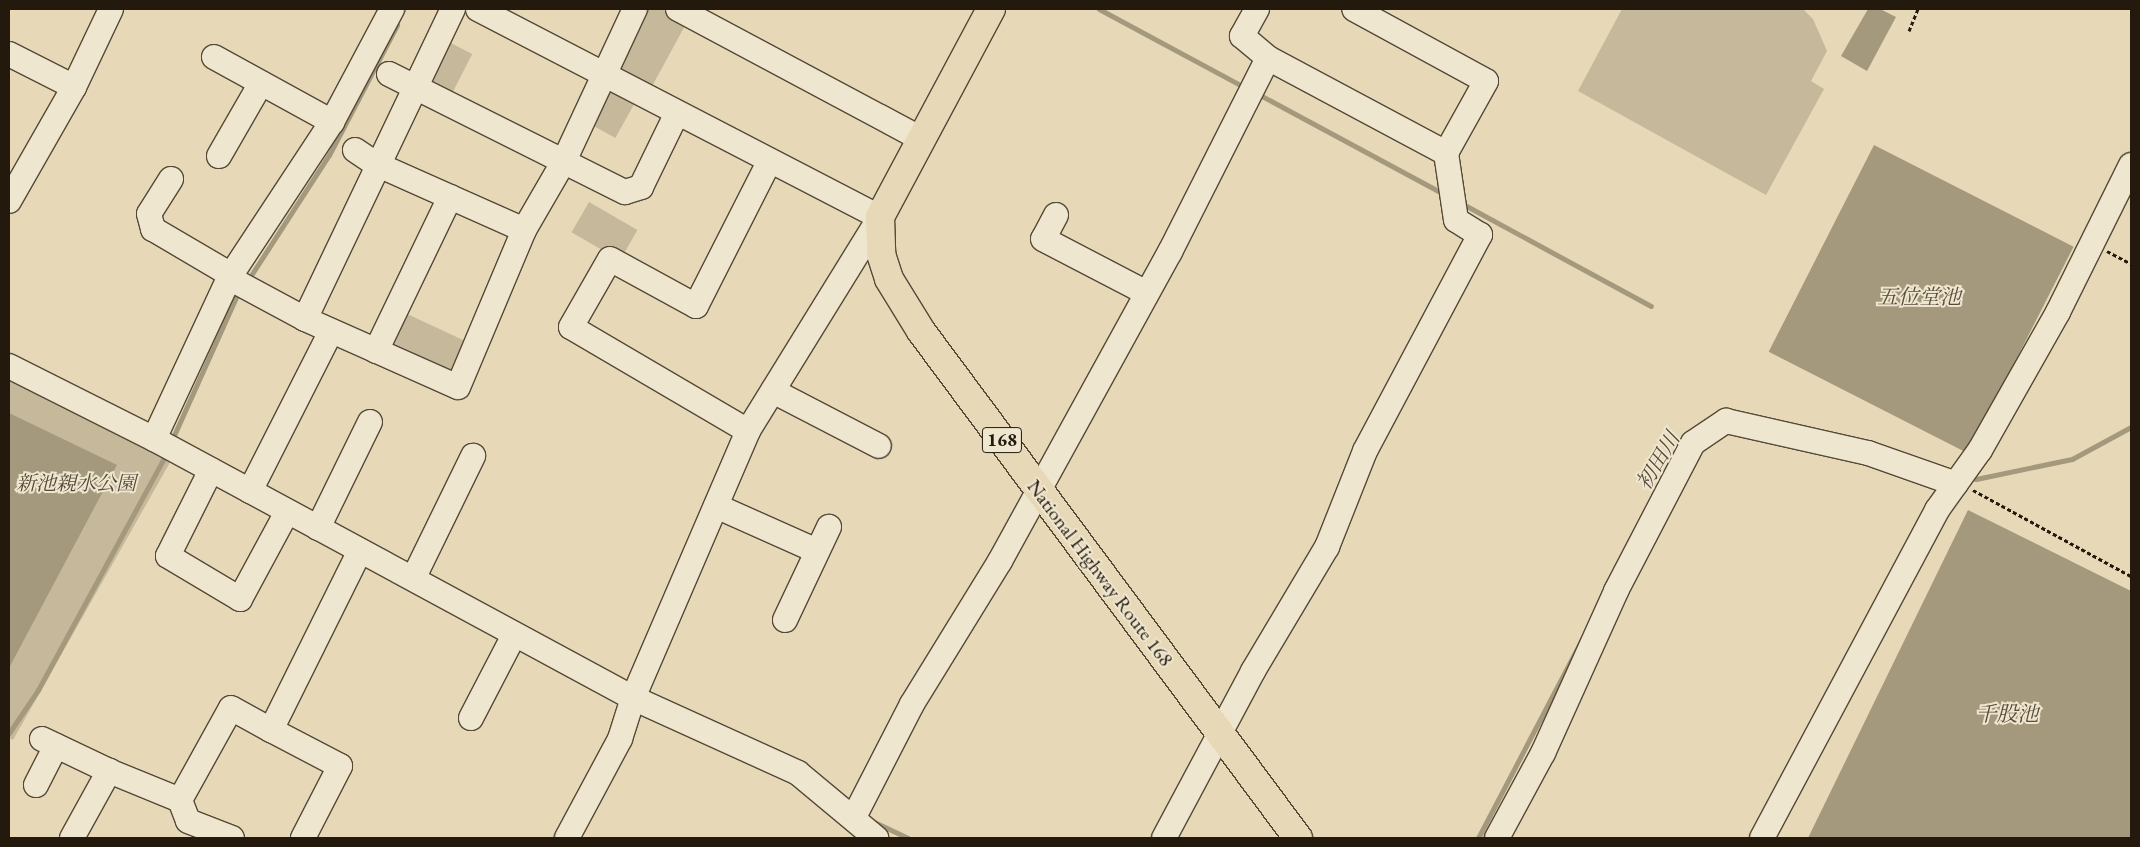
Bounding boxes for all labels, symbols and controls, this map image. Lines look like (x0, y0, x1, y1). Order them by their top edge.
water label: 五位堂池 (1877, 284, 1961, 310)
road number: 168 (981, 424, 1023, 456)
water label: 初田川 (1631, 428, 1685, 494)
park label: 新池親水公園 (16, 471, 136, 495)
street label: National Highway Route 168 (1022, 475, 1178, 671)
water label: 千股池 (1976, 701, 2038, 727)

